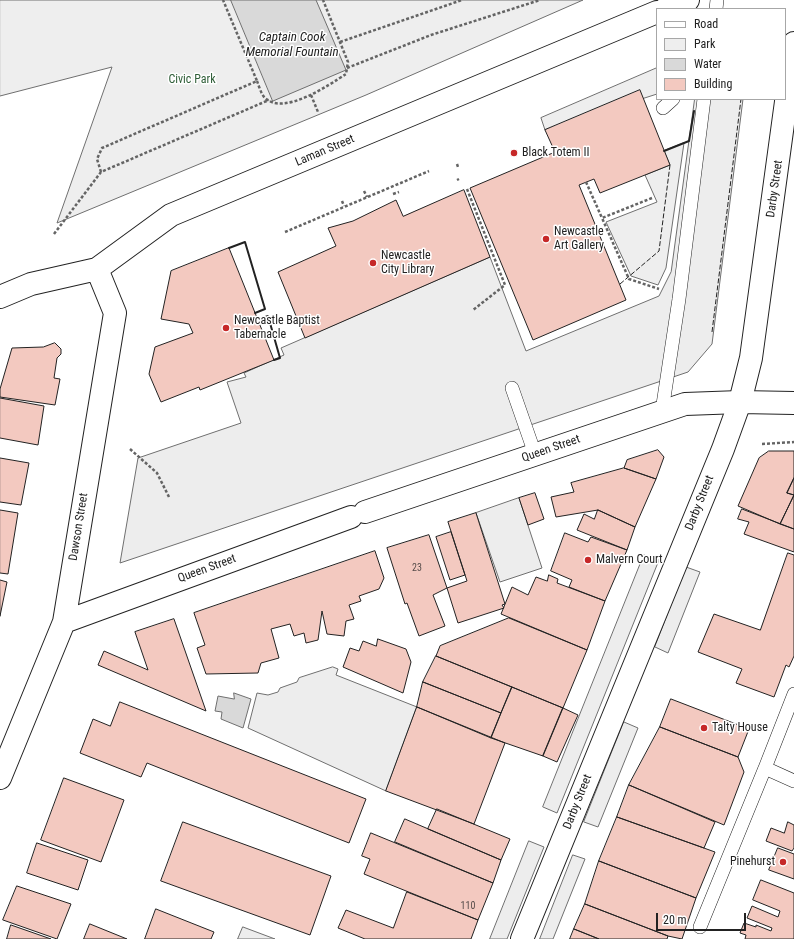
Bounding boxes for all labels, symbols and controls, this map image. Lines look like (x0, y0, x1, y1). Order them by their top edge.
legend (656, 8, 786, 100)
text: Road (694, 17, 718, 31)
water label: Captain Cook Memorial Fountain (245, 30, 339, 61)
text: Park (694, 37, 715, 51)
text: Water (694, 57, 722, 71)
park label: Civic Park (168, 73, 216, 87)
text: Building (694, 77, 732, 91)
street label: Laman Street (293, 132, 357, 170)
place label: Black Totem II (522, 146, 589, 160)
marker: Black Totem II (509, 148, 519, 158)
street label: Darby Street (764, 159, 786, 219)
place label: Newcastle Art Gallery (554, 225, 604, 253)
marker: Newcastle Art Gallery (541, 234, 551, 244)
place label: Newcastle City Library (381, 249, 434, 277)
marker: Newcastle City Library (368, 258, 378, 268)
place label: Newcastle Baptist Tabernacle (234, 314, 320, 342)
marker: Newcastle Baptist Tabernacle (221, 323, 231, 333)
street label: Queen Street (520, 432, 582, 466)
street label: Darby Street (682, 473, 718, 533)
street label: Dawson Street (67, 492, 91, 562)
street label: Queen Street (176, 552, 238, 586)
place label: Malvern Court (596, 553, 663, 567)
marker: Malvern Court (583, 555, 593, 565)
house number: 23 (412, 562, 422, 574)
place label: Talty House (712, 721, 768, 735)
marker: Talty House (699, 723, 709, 733)
street label: Darby Street (560, 772, 596, 832)
place label: Pinehurst (730, 855, 775, 869)
marker: Pinehurst (778, 857, 788, 867)
house number: 110 (461, 900, 475, 912)
scale bar (658, 905, 748, 931)
text: 20 m (663, 913, 687, 927)

